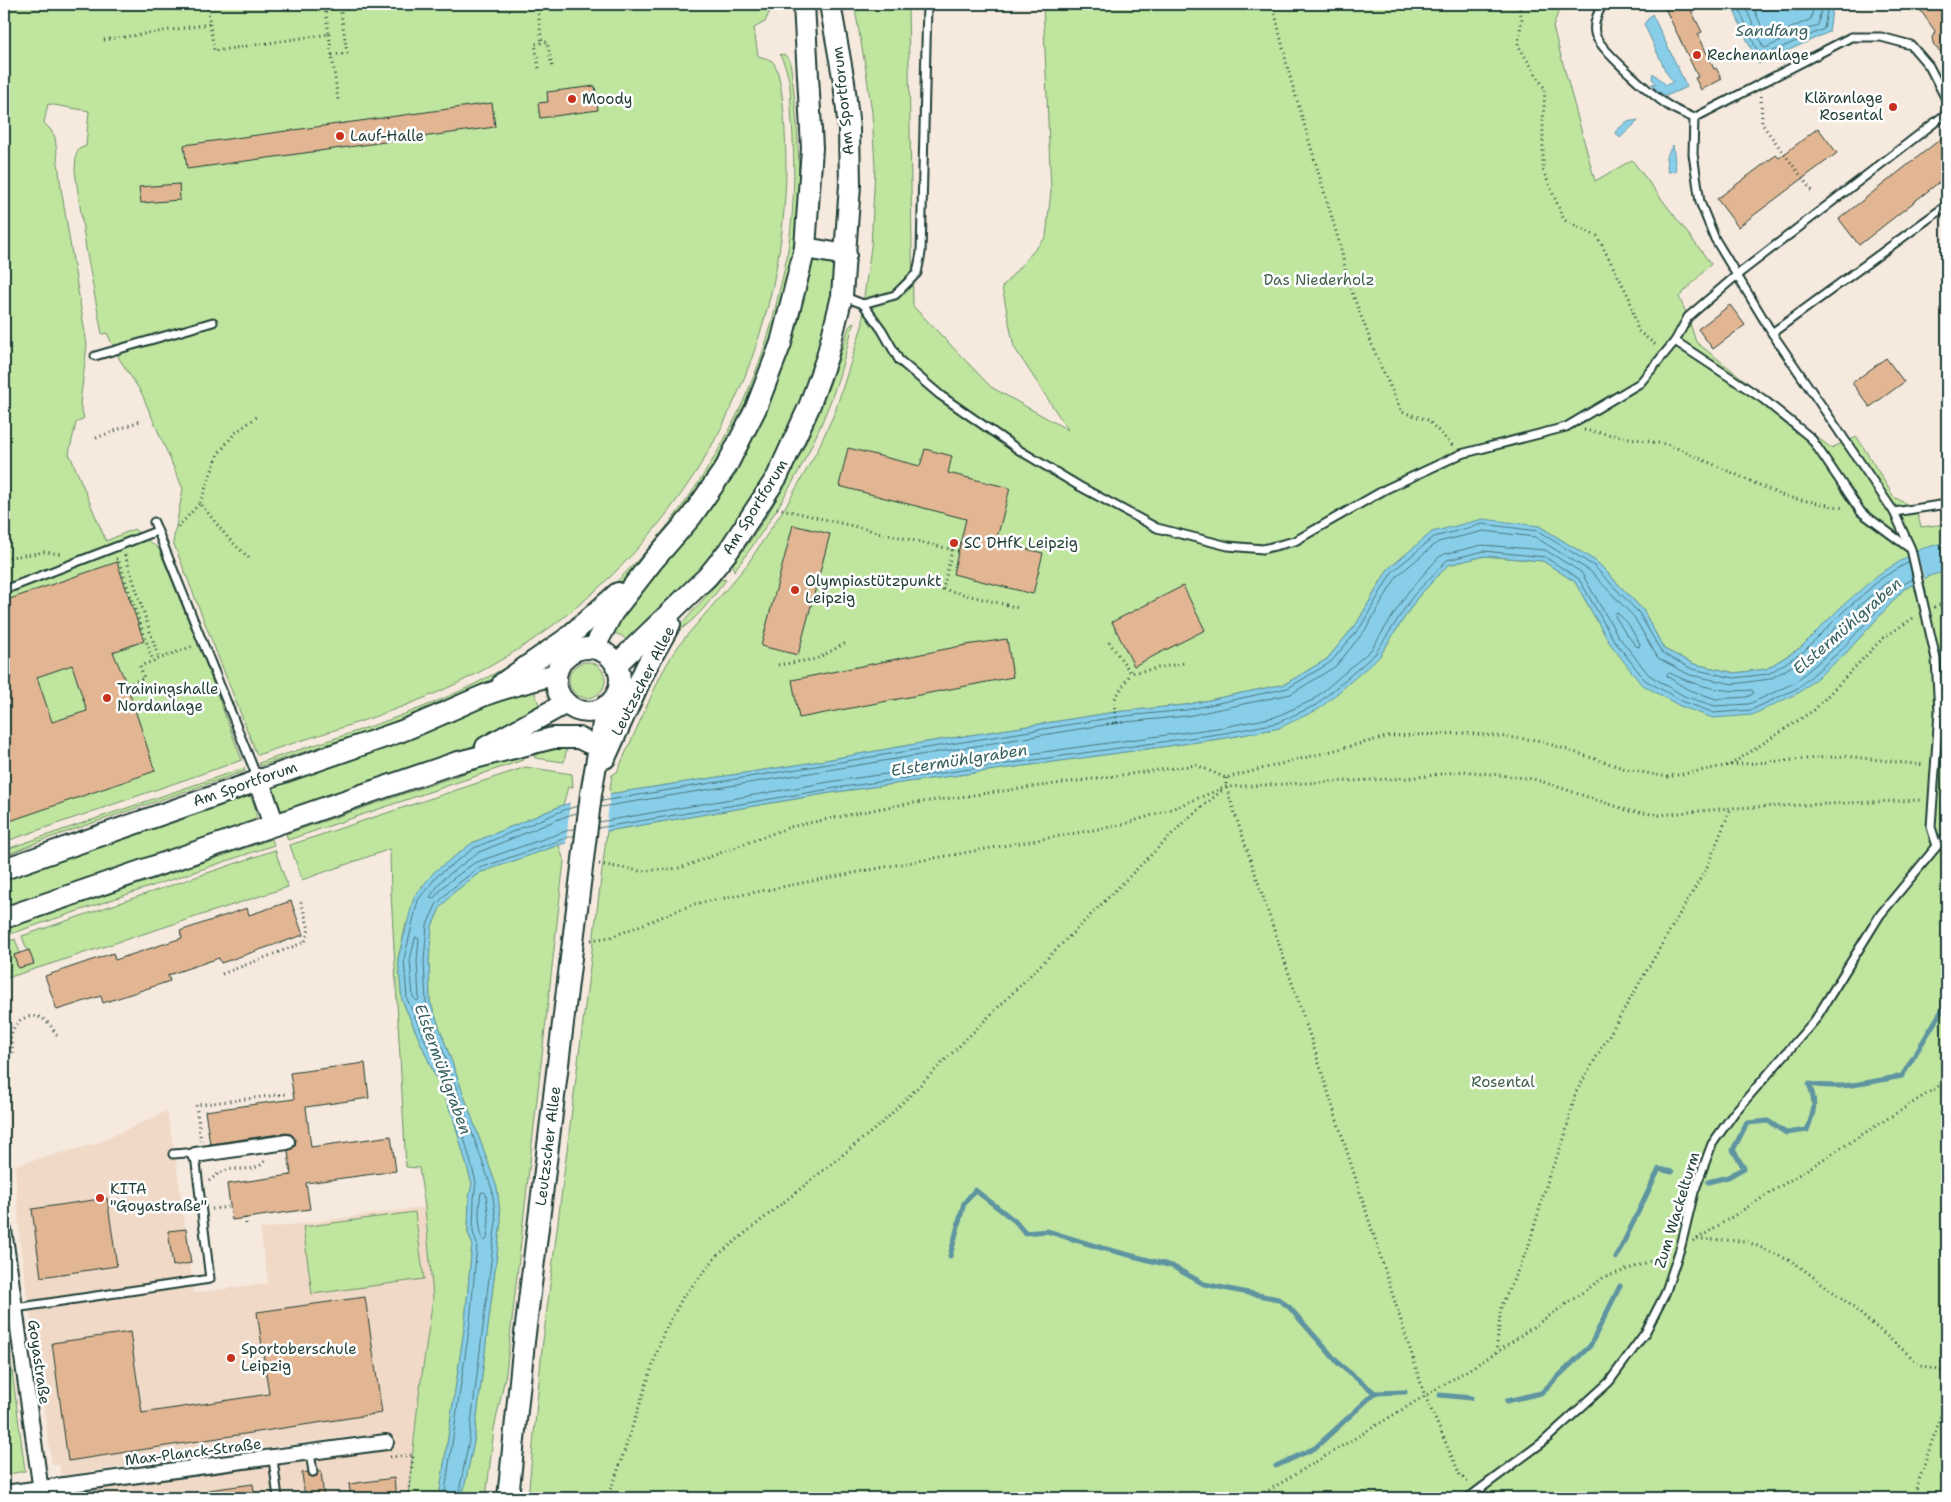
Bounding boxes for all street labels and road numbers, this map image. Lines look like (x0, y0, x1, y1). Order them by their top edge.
street label: Am Sportforum (827, 46, 859, 156)
street label: Am Sportforum (718, 455, 792, 559)
street label: Leutzscher Allee (607, 623, 679, 739)
street label: Am Sportforum (190, 757, 300, 811)
street label: Leutzscher Allee (531, 1085, 565, 1207)
street label: Zum Wackelturm (1650, 1149, 1704, 1271)
street label: Goyastraße (23, 1318, 55, 1406)
street label: Max-Planck-Straße (124, 1434, 262, 1470)

